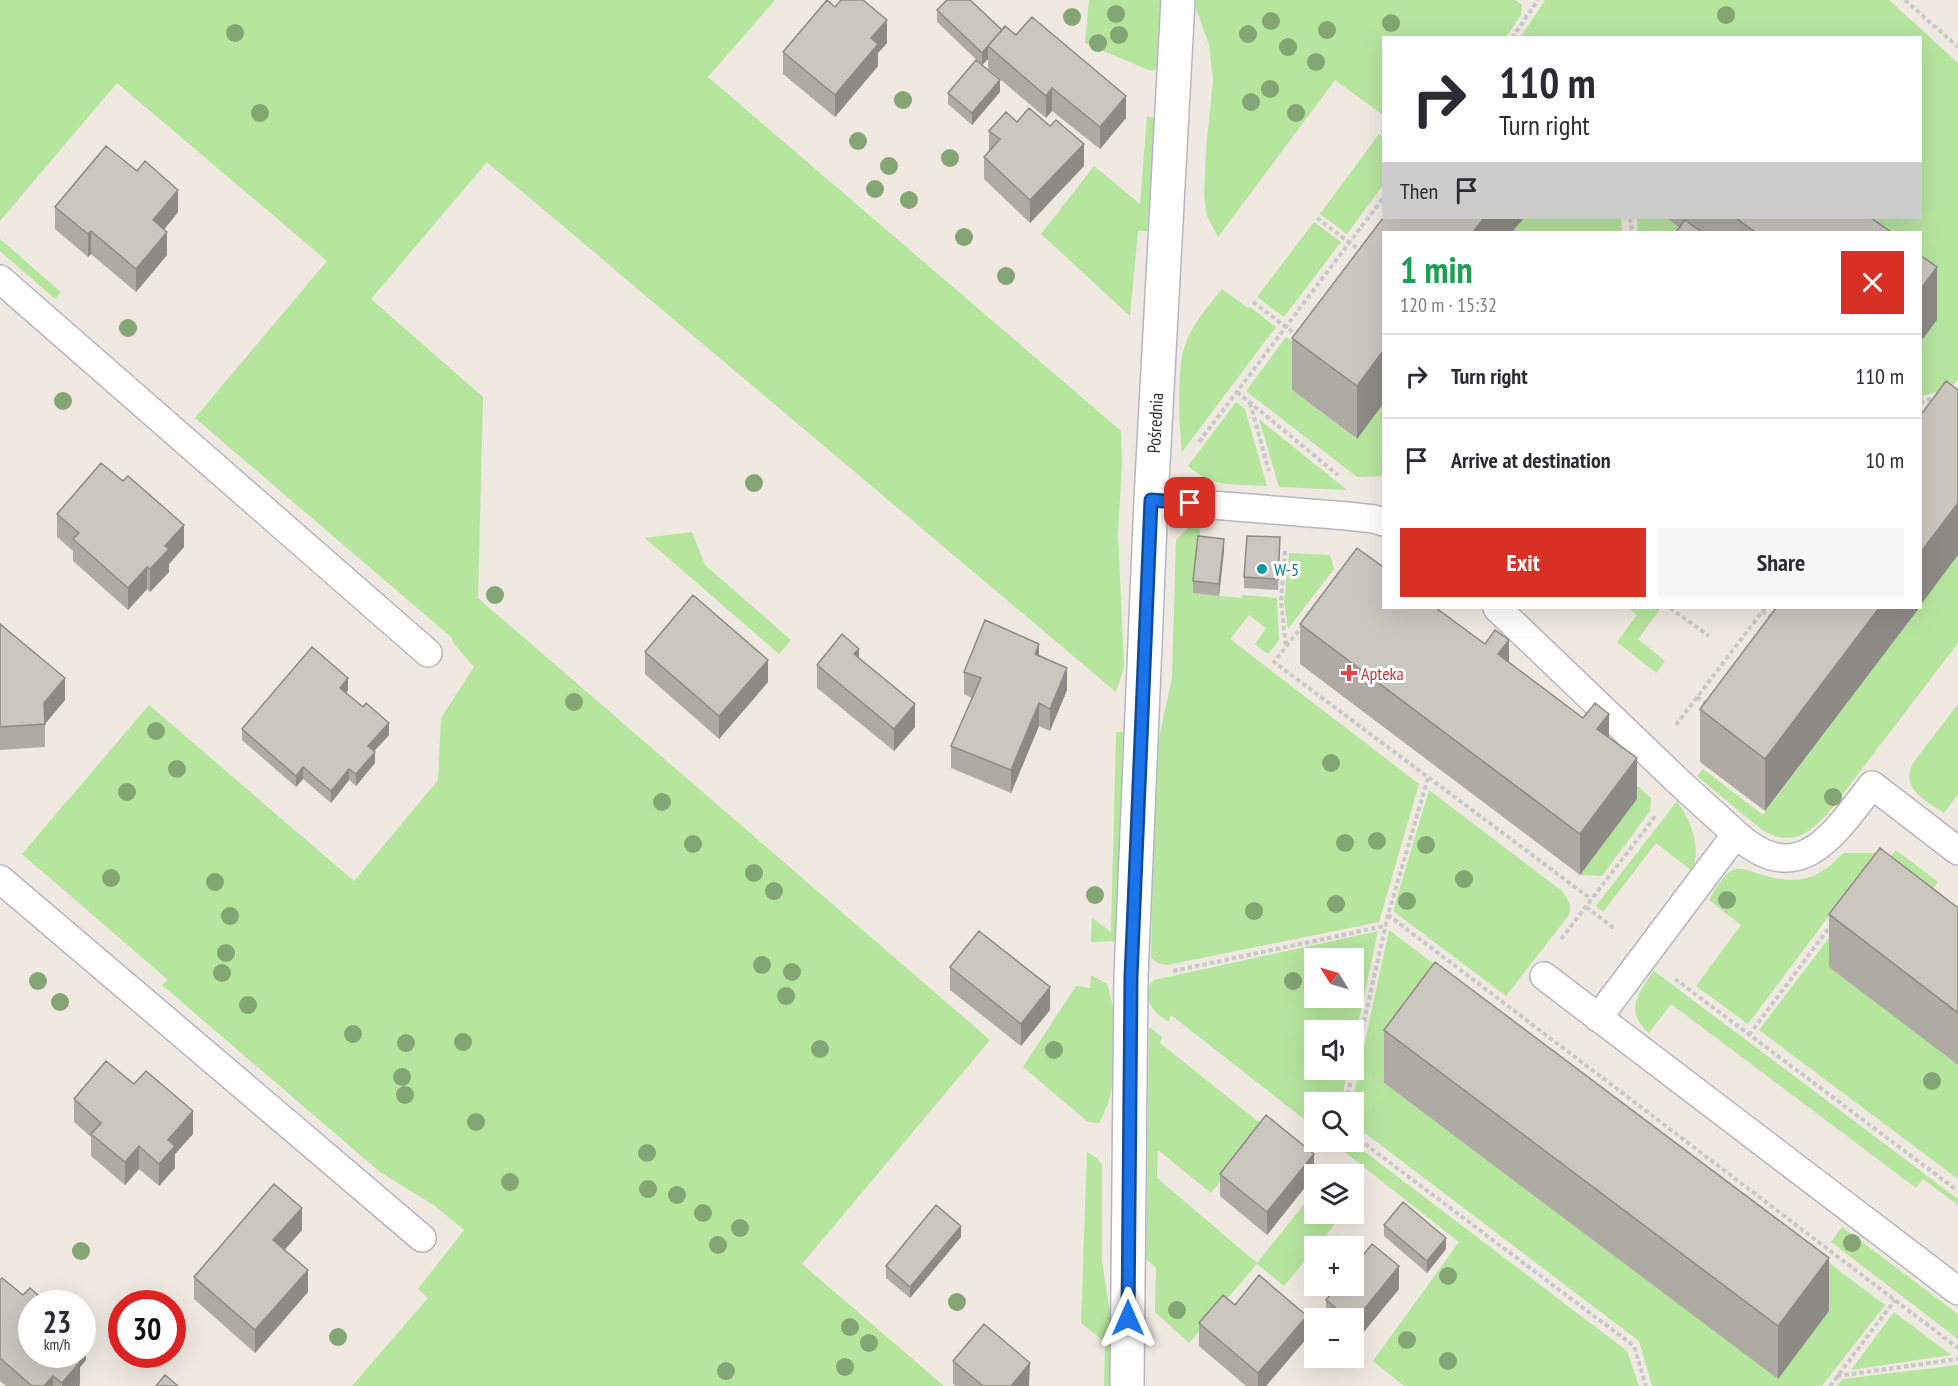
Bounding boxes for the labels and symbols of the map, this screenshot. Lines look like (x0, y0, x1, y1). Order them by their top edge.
street label: Pośrednia (1142, 392, 1168, 454)
pin (1164, 477, 1215, 528)
place label: W-5 (1274, 558, 1299, 581)
marker: W-5 (1255, 562, 1269, 576)
place label: Apteka (1361, 662, 1404, 685)
marker: Apteka (1342, 666, 1356, 680)
north arrow (1304, 948, 1364, 1008)
position arrow (1096, 1286, 1160, 1350)
speed limit sign: 30 (108, 1290, 186, 1368)

